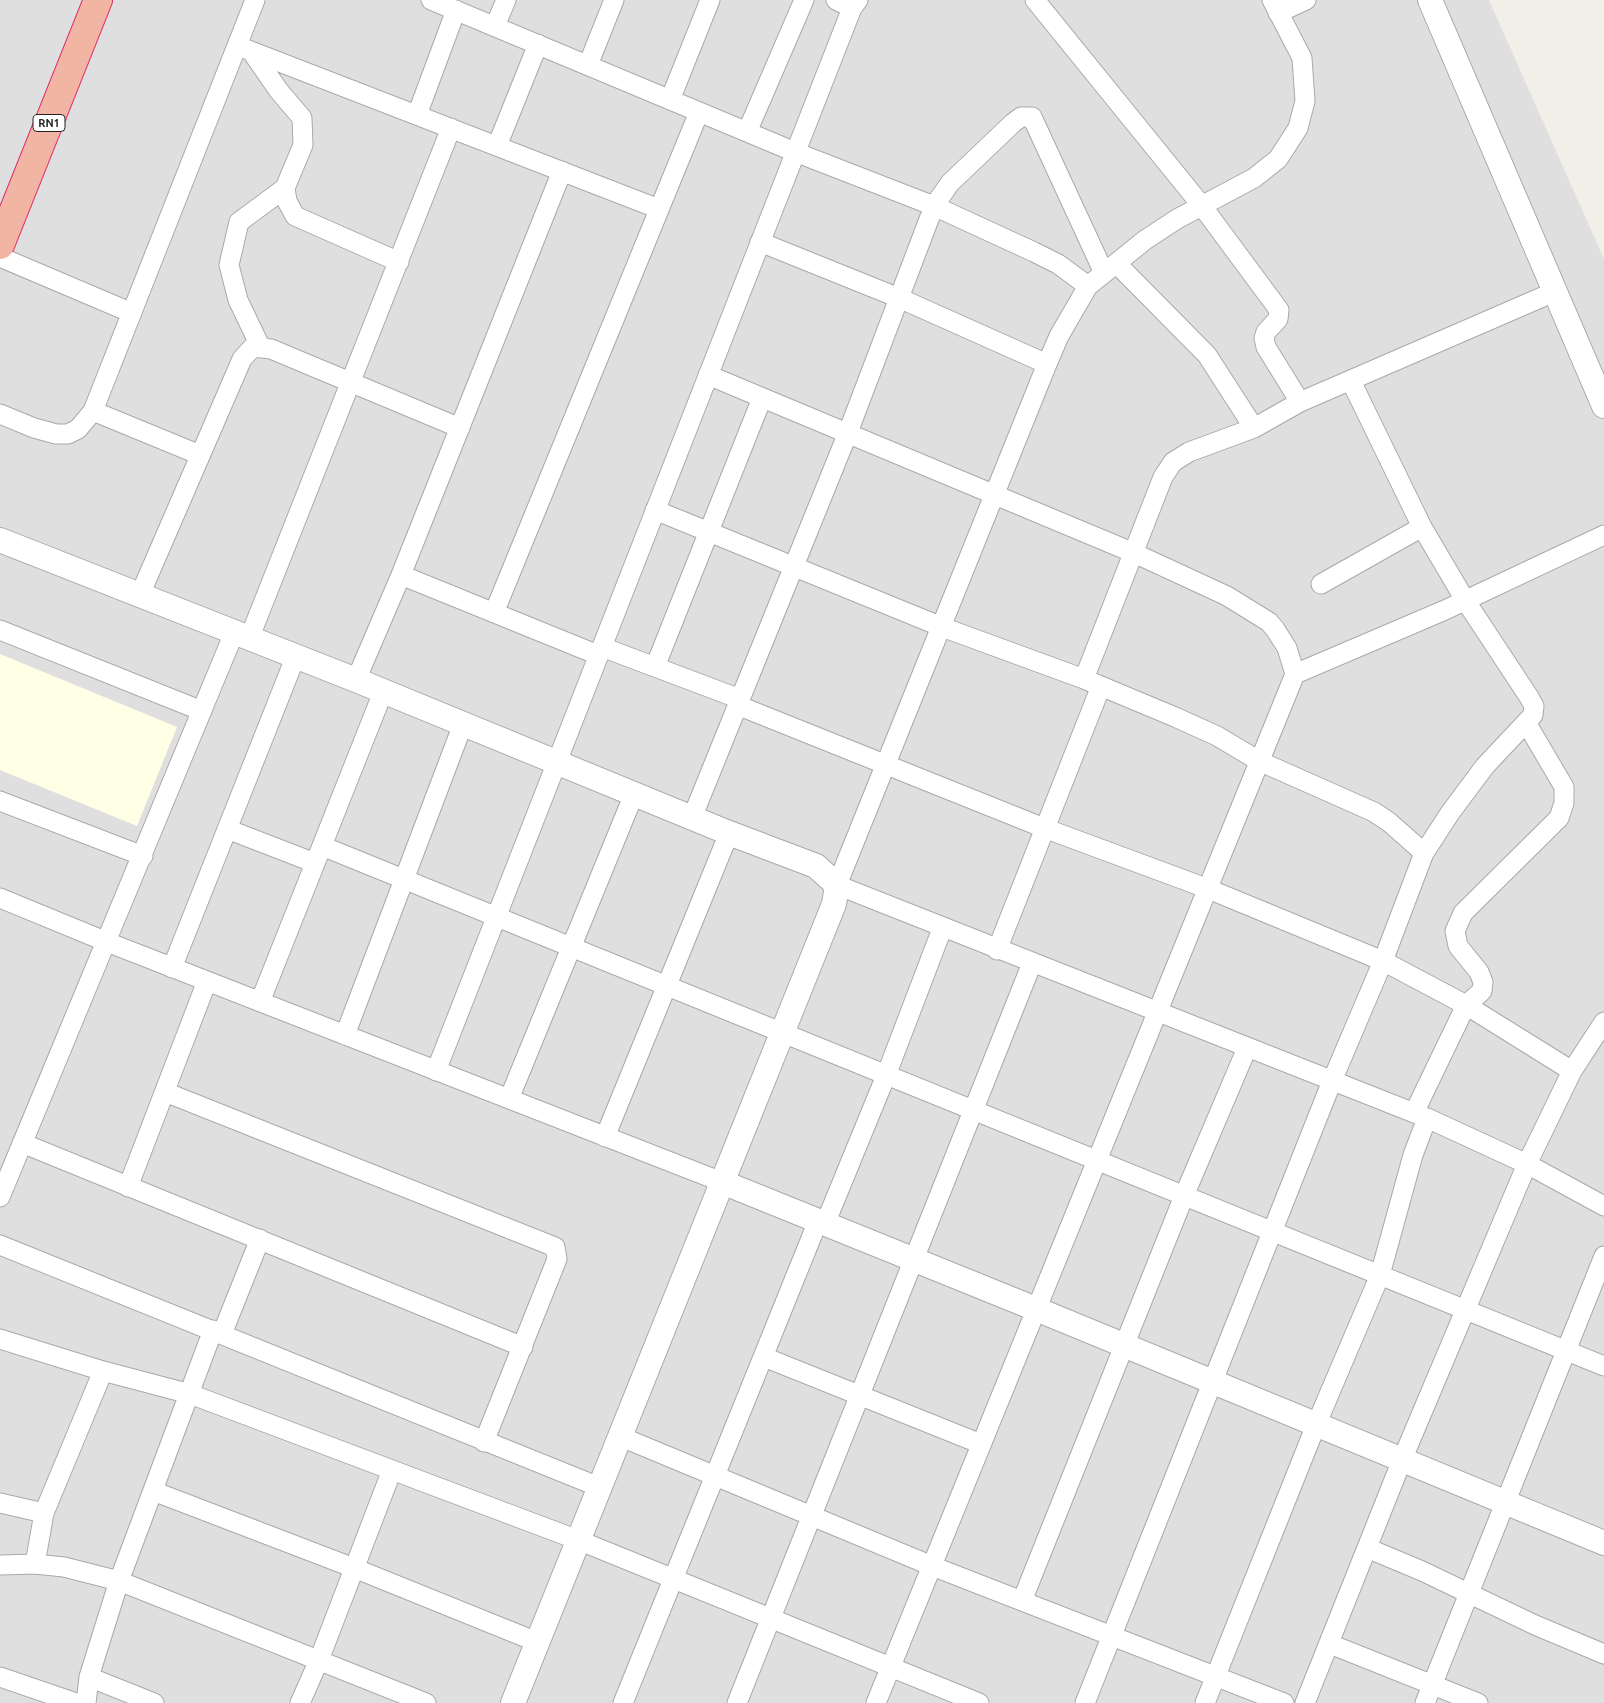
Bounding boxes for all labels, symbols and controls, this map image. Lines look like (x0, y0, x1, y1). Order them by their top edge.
road number: RN1 (33, 115, 65, 132)

